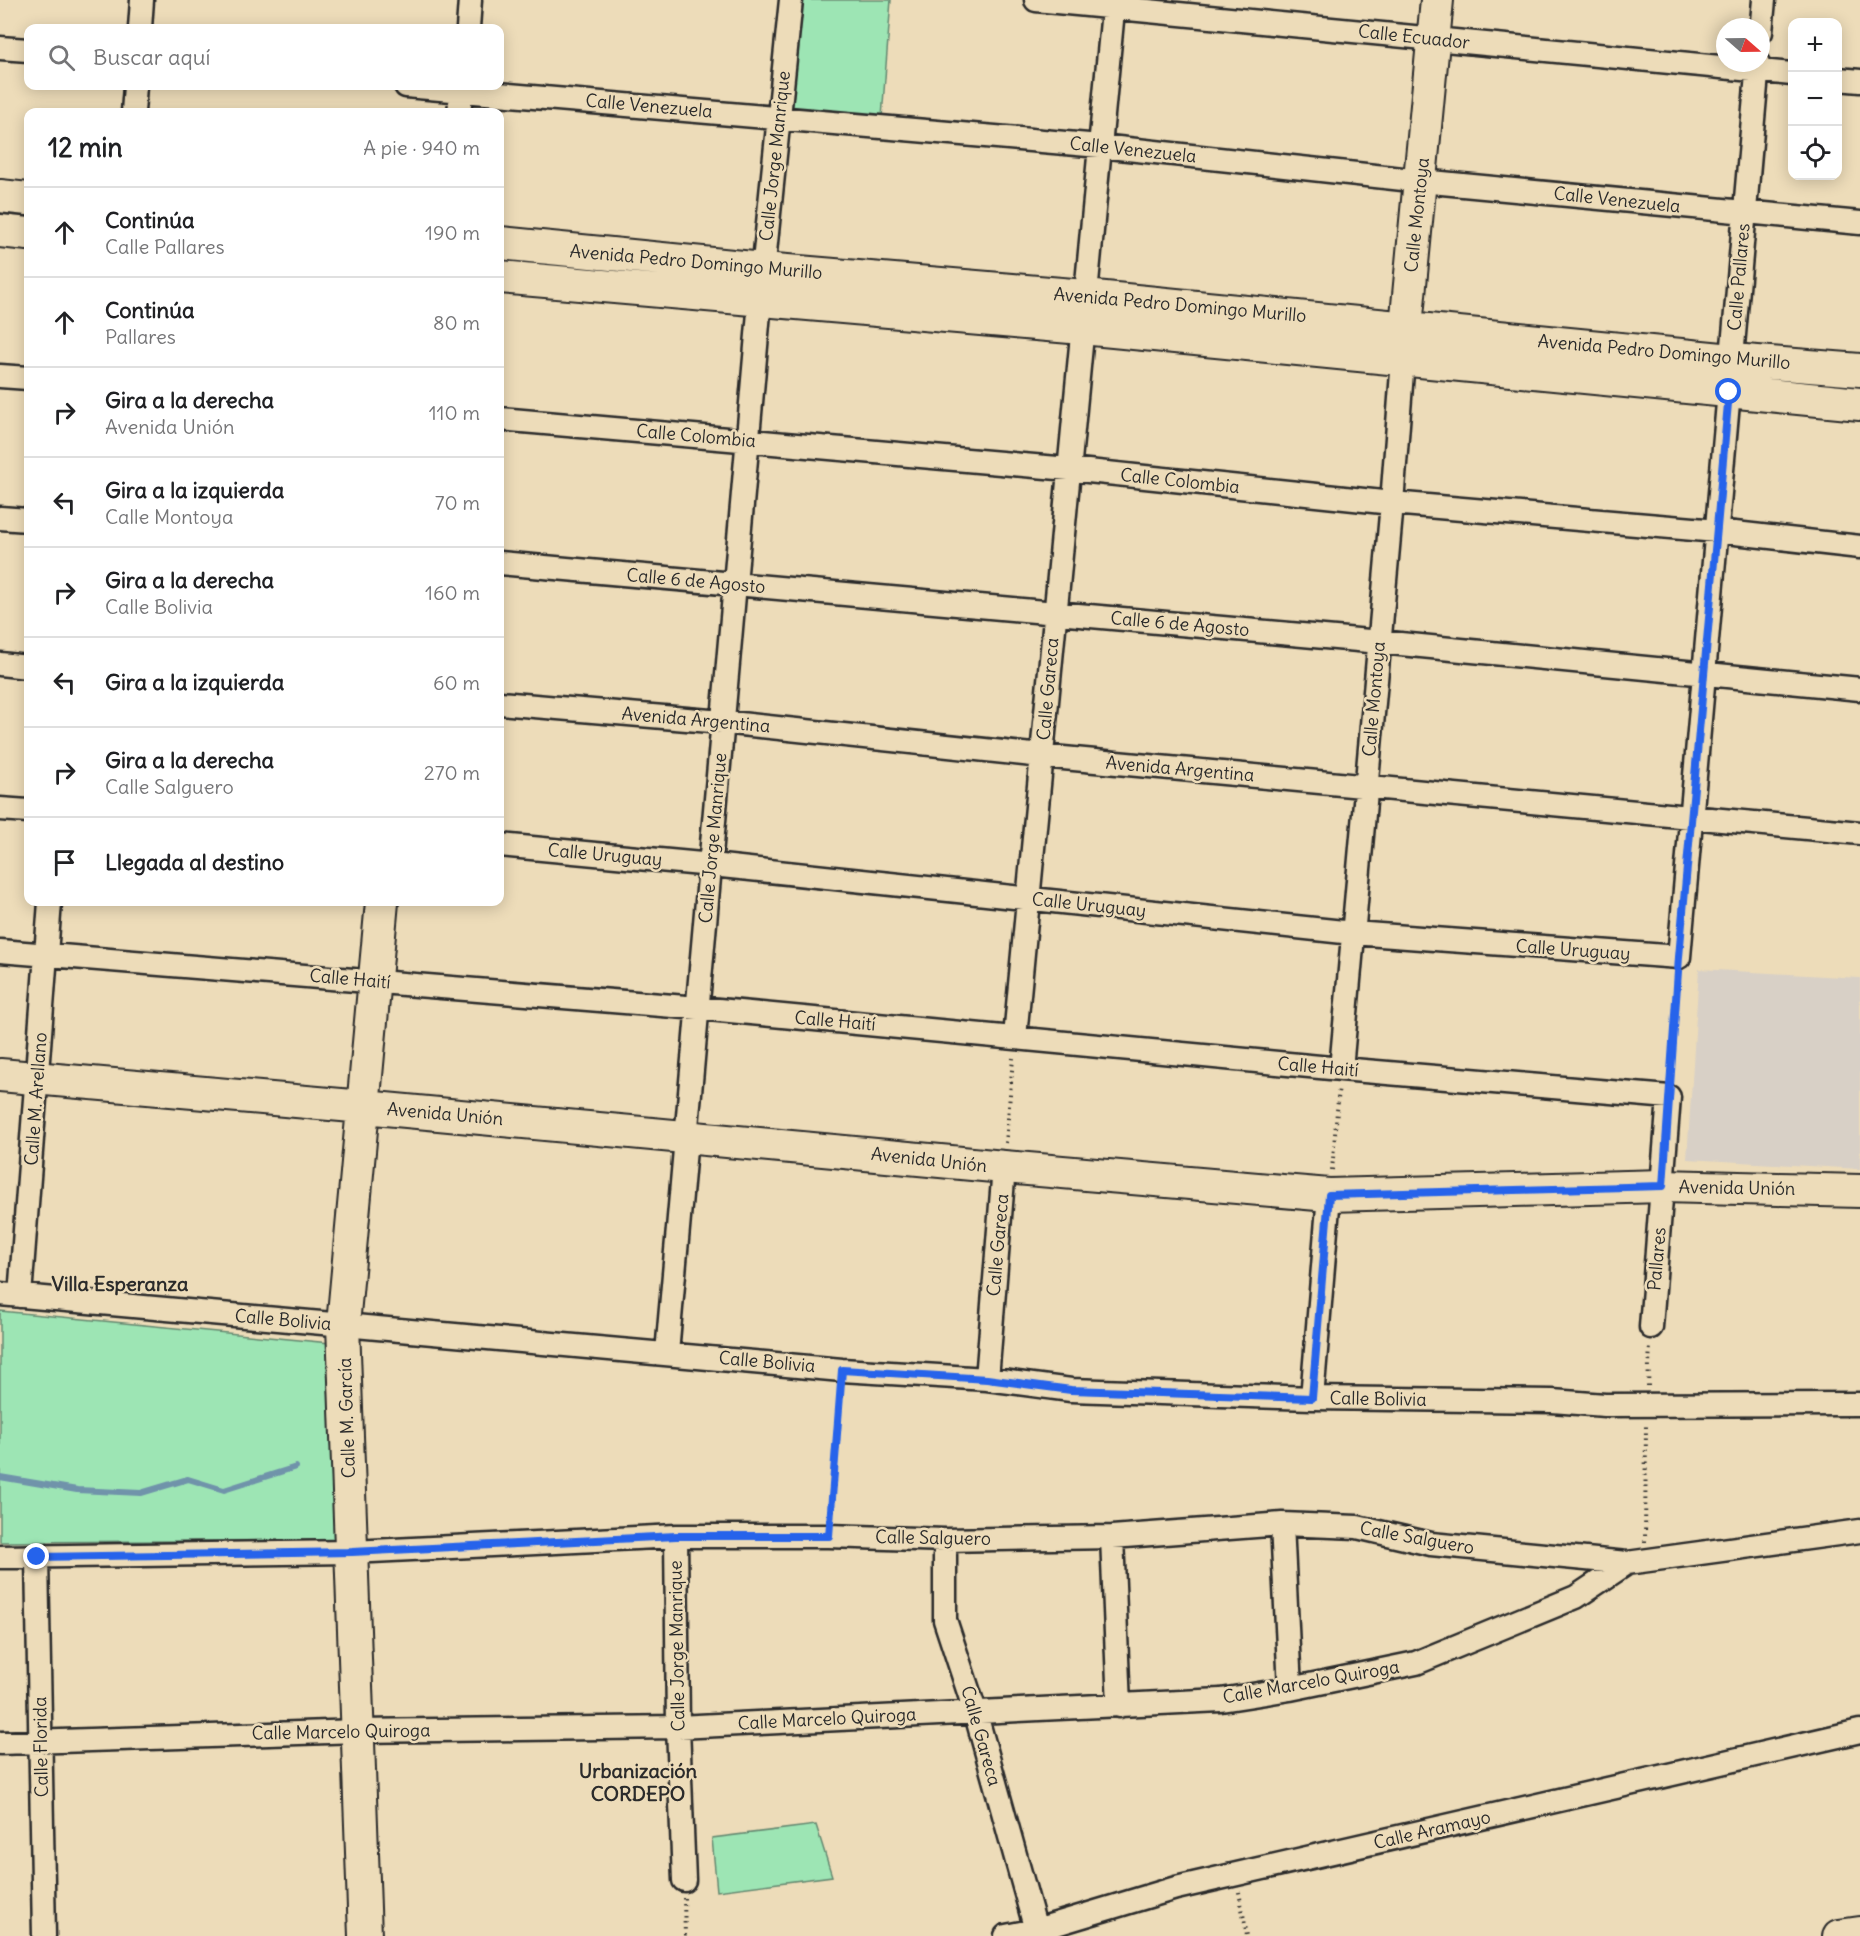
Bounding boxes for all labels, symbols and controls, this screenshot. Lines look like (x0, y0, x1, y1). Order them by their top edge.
north arrow (1716, 18, 1770, 72)
map controls (1788, 18, 1842, 180)
button: + (1788, 18, 1842, 72)
street label: Calle Ecuador (1357, 19, 1472, 54)
search box (24, 24, 504, 90)
icon: search (45, 41, 78, 74)
text: Buscar aquí (93, 43, 210, 71)
street label: Calle Jorge Manrique (754, 70, 795, 242)
button: − (1788, 72, 1842, 126)
street label: Calle Venezuela (585, 88, 714, 123)
button: locate (1788, 126, 1842, 180)
text: 12 min (48, 131, 122, 164)
street label: Calle Venezuela (1068, 131, 1198, 168)
text: A pie · 940 m (363, 135, 480, 160)
street label: Calle Montoya (1399, 156, 1434, 274)
street label: Calle Venezuela (1552, 181, 1682, 218)
text: Continúa (105, 206, 194, 234)
icon: ahead (48, 216, 81, 249)
text: 190 m (425, 220, 480, 245)
street label: Calle Pallares (1722, 222, 1755, 332)
text: Calle Pallares (105, 234, 225, 259)
street label: Avenida Pedro Domingo Murillo (569, 239, 823, 284)
street label: Avenida Pedro Domingo Murillo (1053, 282, 1307, 327)
text: Continúa (105, 296, 194, 324)
icon: ahead (48, 306, 81, 339)
text: 80 m (433, 310, 480, 335)
text: Pallares (105, 324, 176, 349)
street label: Avenida Pedro Domingo Murillo (1537, 329, 1791, 374)
route start (1715, 378, 1741, 404)
text: Gira a la derecha (105, 386, 274, 414)
icon: right (48, 396, 81, 429)
text: 110 m (429, 400, 480, 425)
text: Avenida Unión (105, 414, 235, 439)
street label: Calle Colombia (635, 419, 757, 452)
street label: Calle Colombia (1119, 463, 1241, 498)
text: Gira a la izquierda (105, 476, 284, 504)
icon: left (48, 486, 81, 519)
text: 70 m (435, 490, 480, 515)
text: Calle Montoya (105, 504, 233, 529)
street label: Calle 6 de Agosto (626, 563, 766, 598)
text: Gira a la derecha (105, 566, 274, 594)
icon: right (48, 576, 81, 609)
text: 160 m (425, 580, 480, 605)
text: Calle Bolivia (105, 594, 213, 619)
street label: Calle 6 de Agosto (1110, 606, 1250, 641)
street label: Calle Gareca (1032, 637, 1063, 741)
street label: Calle Montoya (1357, 640, 1390, 758)
icon: left (48, 666, 81, 699)
text: Gira a la izquierda (105, 668, 284, 696)
text: 60 m (433, 670, 480, 695)
street label: Avenida Argentina (621, 702, 771, 737)
text: Gira a la derecha (105, 746, 274, 774)
street label: Avenida Argentina (1105, 751, 1255, 786)
street label: Calle Jorge Manrique (694, 752, 731, 924)
icon: right (48, 756, 81, 789)
text: 270 m (424, 760, 480, 785)
text: Calle Salguero (105, 774, 234, 799)
street label: Calle Uruguay (547, 838, 663, 871)
icon: arrive (48, 846, 81, 879)
text: Llegada al destino (105, 848, 284, 876)
street label: Calle Uruguay (1031, 887, 1147, 922)
street label: Calle Uruguay (1515, 934, 1631, 965)
street label: Calle Haití (309, 963, 392, 994)
street label: Calle Haití (794, 1005, 877, 1036)
street label: Calle M. Arellano (19, 1032, 52, 1166)
street label: Calle Haití (1277, 1051, 1360, 1082)
street label: Avenida Unión (386, 1097, 504, 1130)
street label: Avenida Unión (870, 1142, 988, 1177)
street label: Avenida Unión (1679, 1175, 1796, 1200)
street label: Calle Gareca (982, 1193, 1013, 1297)
street label: Pallares (1642, 1226, 1671, 1292)
district label: Villa Esperanza (52, 1271, 189, 1296)
street label: Calle Bolivia (234, 1304, 332, 1335)
street label: Calle Bolivia (718, 1346, 816, 1377)
street label: Calle M. García (333, 1357, 360, 1479)
street label: Calle Bolivia (1329, 1386, 1427, 1411)
street label: Calle Salguero (1358, 1516, 1476, 1559)
street label: Calle Salguero (875, 1525, 991, 1550)
route end (23, 1543, 49, 1569)
street label: Calle Jorge Manrique (664, 1560, 689, 1732)
street label: Calle Marcelo Quiroga (1221, 1655, 1401, 1708)
street label: Calle Gareca (956, 1683, 1007, 1789)
street label: Calle Florida (28, 1697, 53, 1798)
street label: Calle Marcelo Quiroga (737, 1702, 917, 1735)
street label: Calle Marcelo Quiroga (251, 1718, 431, 1745)
district label: Urbanización CORDEPO (579, 1758, 698, 1806)
street label: Calle Aramayo (1371, 1805, 1493, 1854)

